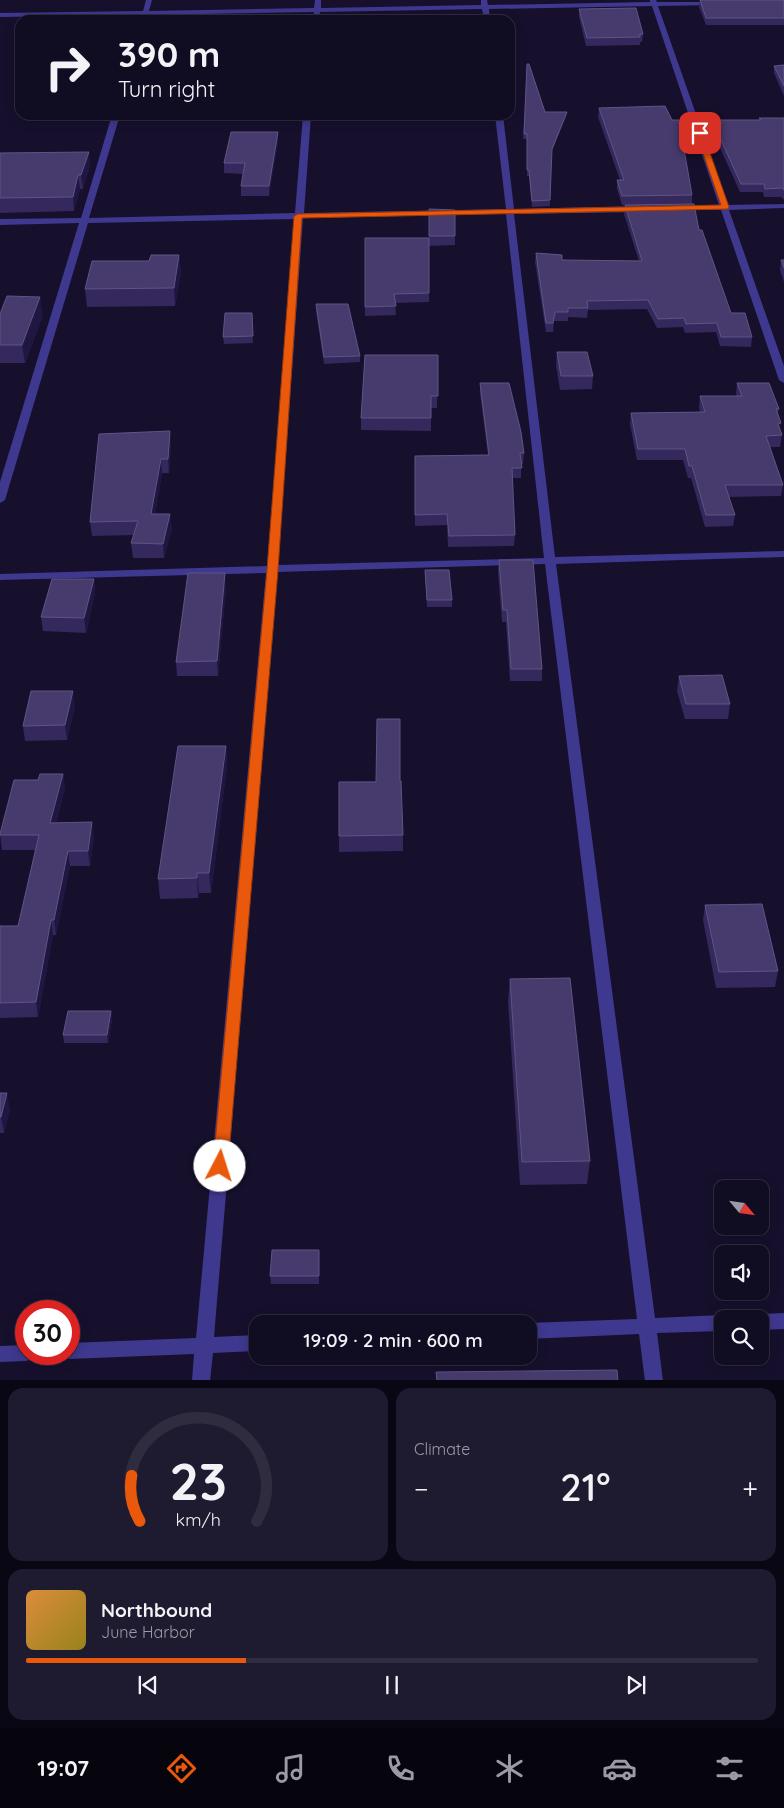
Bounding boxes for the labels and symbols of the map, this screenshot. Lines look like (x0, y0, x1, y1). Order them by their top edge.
pin (679, 112, 721, 154)
position arrow (193, 1139, 245, 1191)
north arrow (714, 1180, 769, 1235)
speed limit sign: 30 (15, 1300, 80, 1365)

